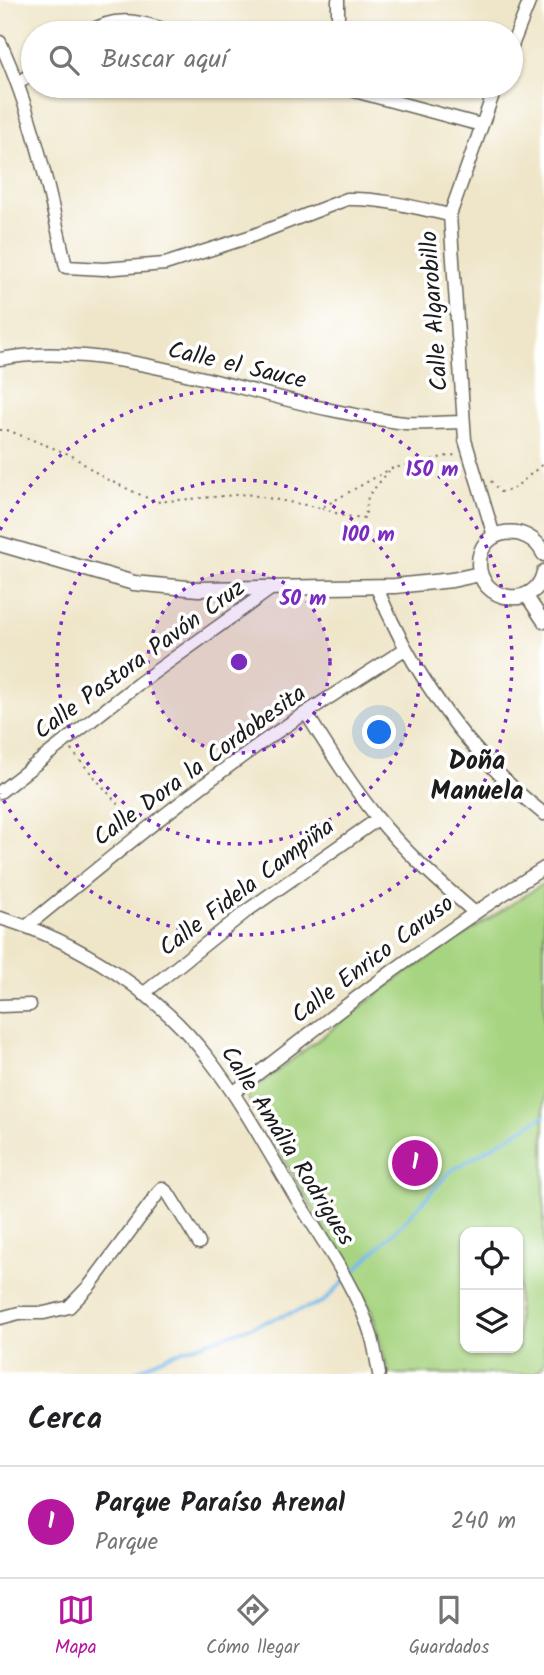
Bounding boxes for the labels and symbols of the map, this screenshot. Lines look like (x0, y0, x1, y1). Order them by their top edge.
street label: Calle Algarobillo (410, 229, 460, 393)
street label: Calle el Sauce (164, 331, 310, 401)
text: 150 m (405, 454, 459, 487)
text: 100 m (341, 519, 395, 552)
street label: Calle Pastora Pavón Cruz (26, 570, 254, 750)
text: 50 m (279, 583, 326, 616)
centre of rings (227, 650, 251, 674)
street label: Calle Dora la Cordobesita (85, 675, 315, 857)
your location (362, 715, 396, 749)
district label: Doña Manuela (431, 741, 523, 813)
street label: Calle Fidela Campiña (151, 809, 343, 967)
street label: Calle Enrico Caruso (283, 885, 463, 1034)
street label: Calle Amália Rodrigues (210, 1038, 364, 1254)
pin: 1 (392, 1137, 438, 1189)

